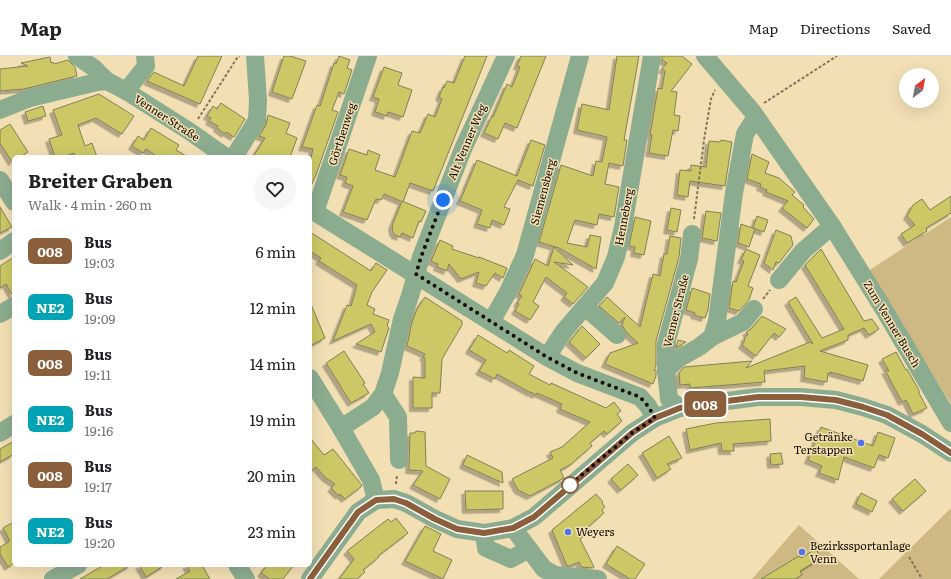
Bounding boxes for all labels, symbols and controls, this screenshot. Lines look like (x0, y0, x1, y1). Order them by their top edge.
text: Map (20, 14, 62, 42)
text: Map (748, 18, 778, 38)
text: Directions (800, 18, 870, 38)
text: Saved (892, 18, 931, 38)
north arrow (899, 68, 939, 108)
map controls (899, 68, 939, 108)
street label: Venner Straße (132, 90, 204, 144)
street label: Görthenweg (323, 99, 359, 167)
street label: Alt Venner Weg (443, 100, 490, 182)
street label: Siemensberg (526, 156, 559, 226)
text: Breiter Graben (28, 166, 173, 194)
button: heart (254, 168, 296, 210)
street label: Henneberg (610, 186, 637, 247)
your location (433, 190, 453, 210)
text: Walk · 4 min · 260 m (28, 195, 152, 214)
text: Bus (84, 230, 112, 253)
text: 6 min (255, 240, 296, 263)
text: 008 (37, 241, 63, 261)
text: 19:03 (84, 253, 115, 272)
street label: Venner Straße (658, 272, 692, 349)
street label: Zum Venner Busch (861, 277, 925, 370)
text: Bus (85, 286, 112, 309)
text: 12 min (250, 296, 296, 319)
text: NE2 (36, 297, 65, 317)
text: 19:09 (85, 309, 115, 328)
text: Bus (84, 342, 112, 365)
text: 14 min (250, 352, 296, 375)
text: 008 (37, 353, 63, 373)
text: 19:11 (84, 365, 111, 384)
line badge: 008 (682, 391, 728, 417)
text: 008 (692, 394, 718, 414)
text: Bus (85, 398, 112, 421)
text: 19 min (250, 408, 296, 431)
text: NE2 (36, 409, 65, 429)
text: 19:16 (85, 421, 113, 440)
place label: Getränke Terstappen (793, 428, 853, 457)
marker: Getränke Terstappen (856, 438, 866, 448)
text: Bus (84, 454, 112, 477)
text: 20 min (247, 464, 296, 487)
text: 008 (37, 465, 63, 485)
unlabelled marker (561, 476, 579, 494)
text: 19:17 (84, 477, 112, 496)
text: Bus (85, 510, 112, 533)
text: 23 min (248, 520, 296, 543)
text: NE2 (36, 521, 65, 541)
place label: Weyers (576, 523, 614, 539)
marker: Weyers (563, 527, 573, 537)
text: 19:20 (85, 533, 115, 552)
place label: Bezirkssportanlage Venn (810, 537, 911, 566)
marker: Bezirkssportanlage Venn (797, 547, 807, 557)

